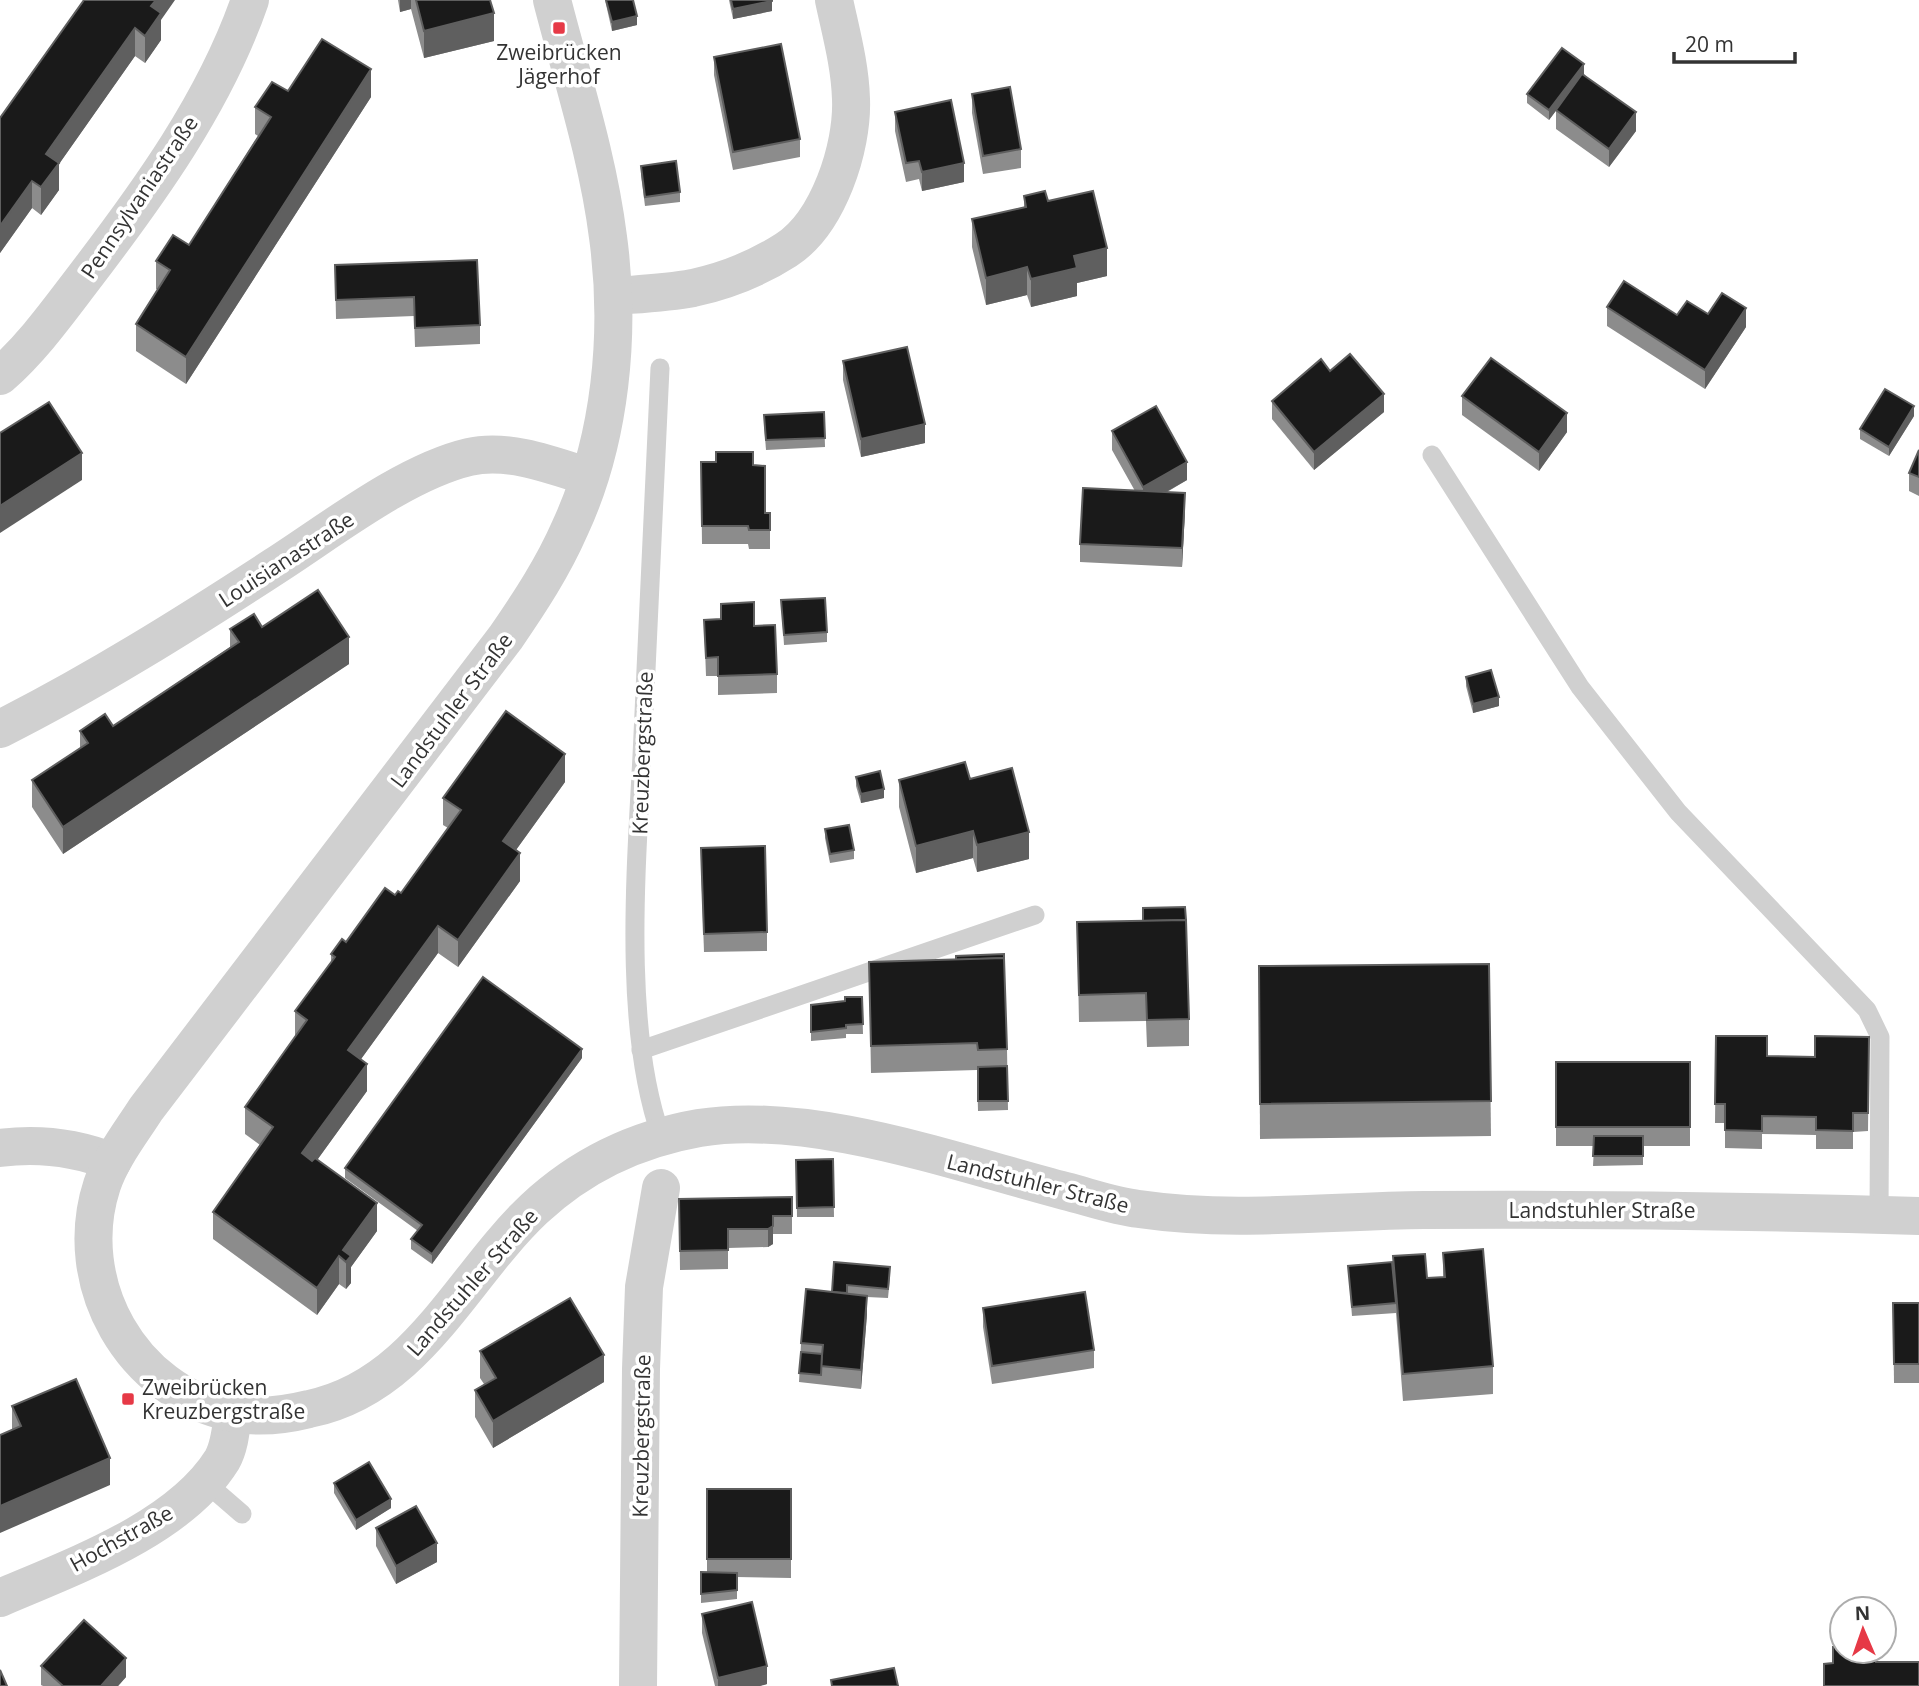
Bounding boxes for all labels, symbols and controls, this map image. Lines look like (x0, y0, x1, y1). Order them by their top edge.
marker: Zweibrücken Jägerhof (551, 20, 567, 36)
scale bar (1674, 21, 1795, 65)
text: 20 m (1685, 30, 1734, 58)
place label: Zweibrücken Jägerhof (496, 38, 622, 90)
street label: Pennsylvaniastraße (74, 110, 204, 284)
street label: Louisianastraße (213, 505, 359, 613)
street label: Landstuhler Straße (384, 627, 518, 793)
street label: Kreuzbergstraße (625, 671, 659, 835)
street label: Landstuhler Straße (944, 1147, 1132, 1219)
street label: Landstuhler Straße (1509, 1196, 1695, 1224)
street label: Landstuhler Straße (400, 1202, 544, 1362)
street label: Kreuzbergstraße (626, 1354, 656, 1518)
place label: Zweibrücken Kreuzbergstraße (142, 1373, 305, 1425)
marker: Zweibrücken Kreuzbergstraße (120, 1391, 136, 1407)
street label: Hochstraße (65, 1498, 177, 1578)
north arrow (1828, 1595, 1898, 1665)
text: N (1854, 1600, 1871, 1626)

